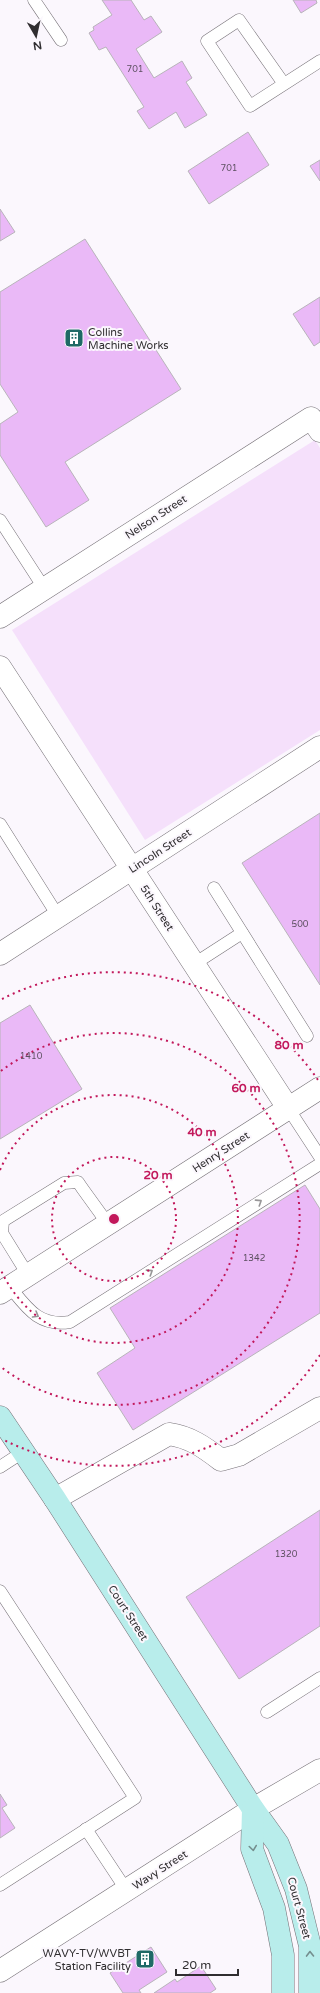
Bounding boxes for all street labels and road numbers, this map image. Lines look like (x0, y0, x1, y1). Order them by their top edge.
street label: Nelson Street (123, 492, 189, 542)
street label: Lincoln Street (126, 826, 194, 876)
street label: 5th Street (137, 883, 177, 933)
street label: Henry Street (190, 1129, 252, 1175)
street label: Court Street (105, 1583, 151, 1643)
street label: Wavy Street (130, 1847, 190, 1893)
street label: Court Street (284, 1876, 314, 1940)

